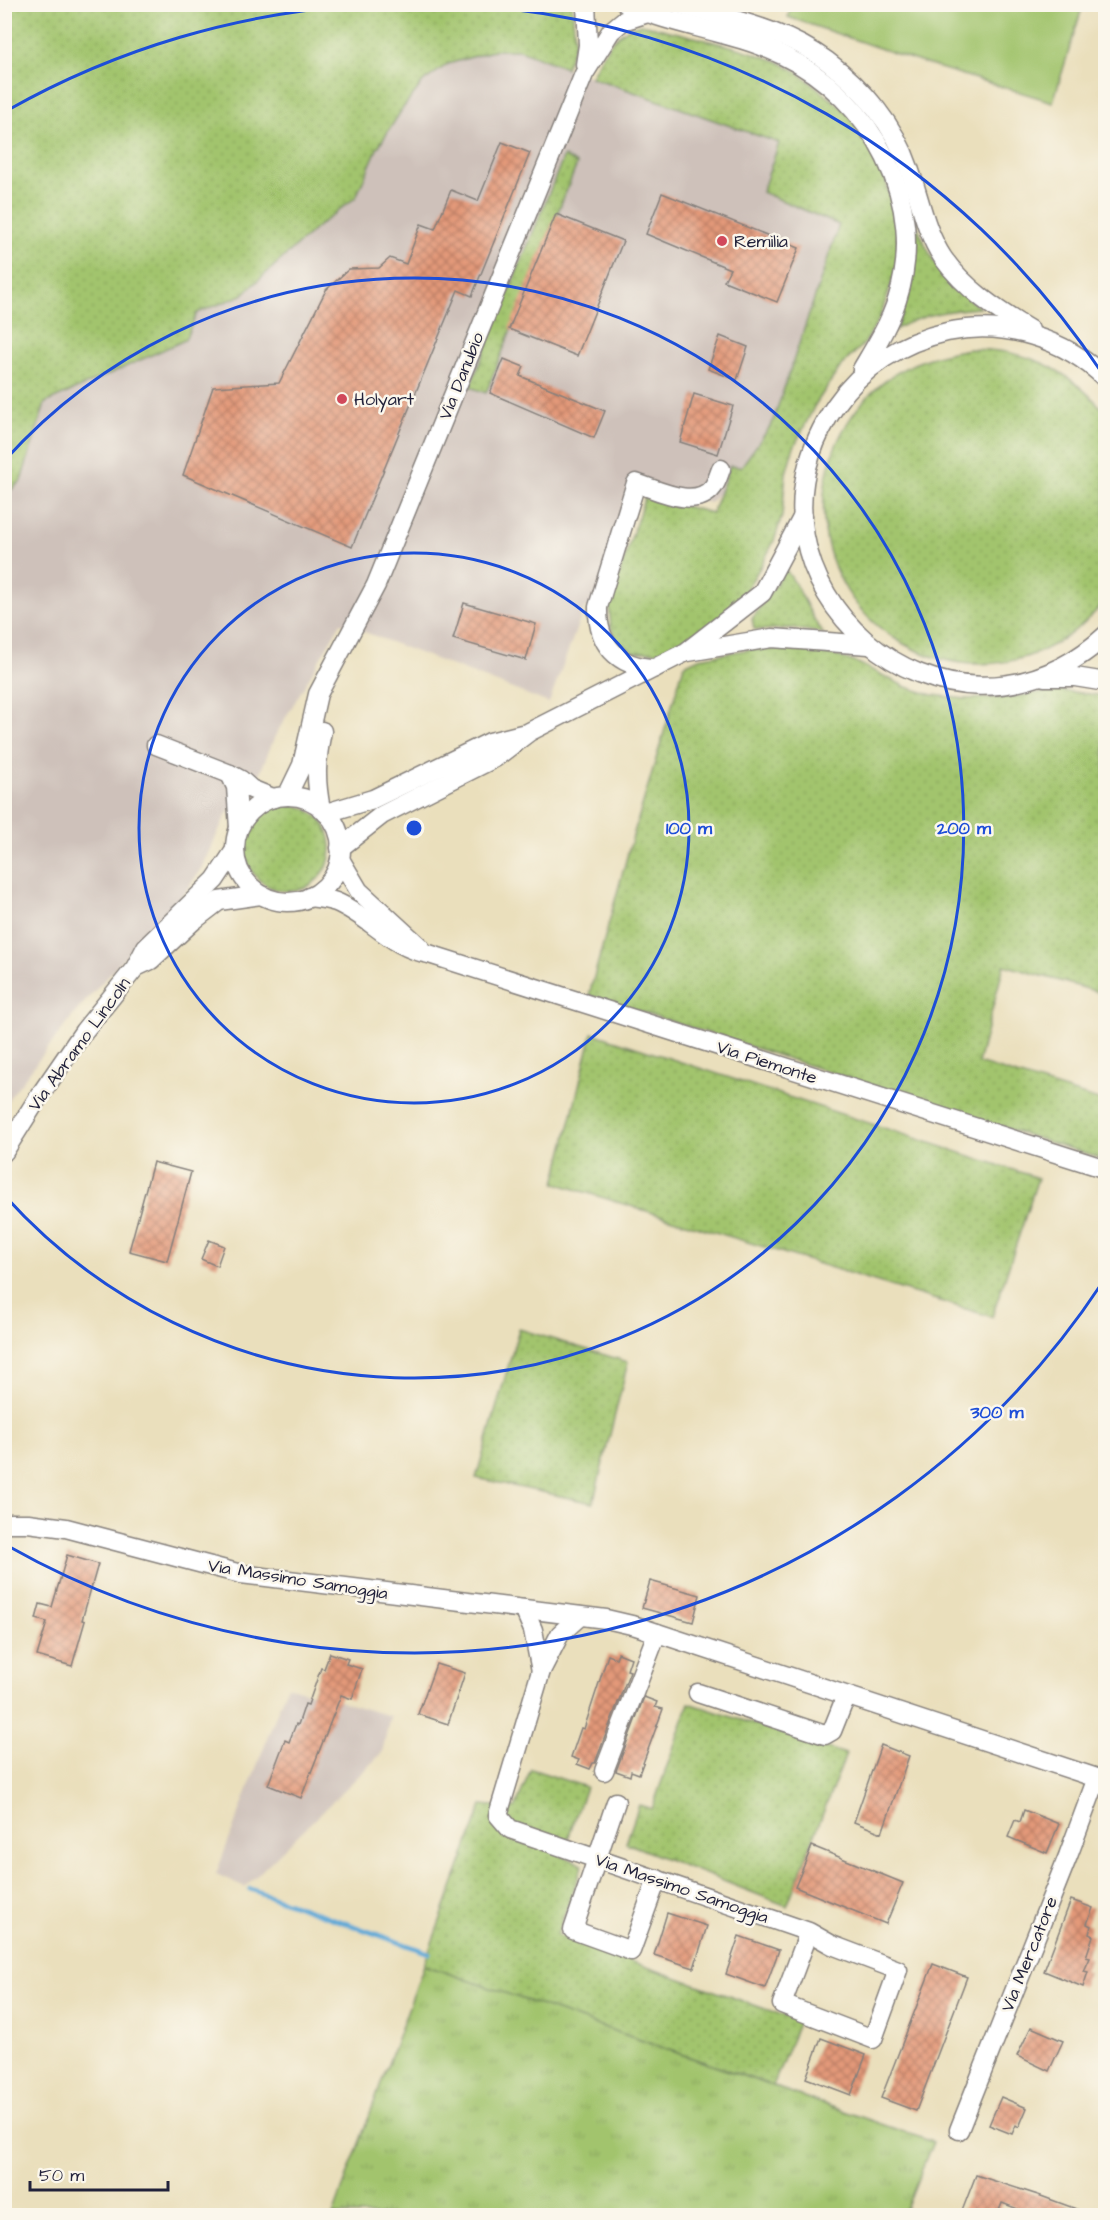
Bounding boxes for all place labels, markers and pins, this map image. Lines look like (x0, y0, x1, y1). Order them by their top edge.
place label: Remilia (734, 229, 788, 254)
marker: Remilia (715, 234, 729, 248)
place label: Holyart (354, 387, 415, 413)
marker: Holyart (335, 392, 349, 406)
centre of rings (404, 818, 424, 838)

